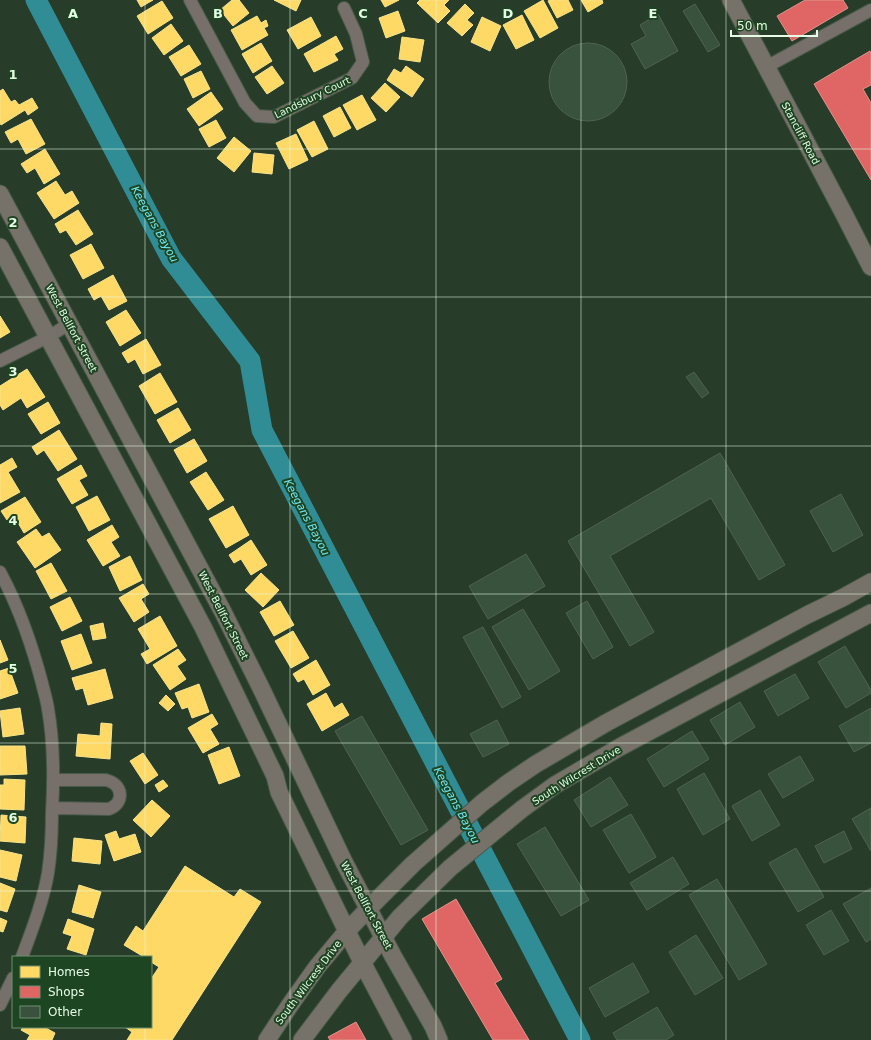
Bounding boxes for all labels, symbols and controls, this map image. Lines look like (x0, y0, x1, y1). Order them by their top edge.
text: A (68, 6, 78, 21)
text: B (213, 6, 223, 21)
text: C (358, 6, 368, 21)
text: D (503, 6, 514, 21)
text: E (649, 6, 657, 21)
scale bar (731, 12, 817, 38)
text: 50 m (737, 19, 768, 33)
text: 1 (8, 67, 18, 82)
street label: Landsbury Court (273, 74, 352, 121)
street label: Stancliff Road (780, 100, 822, 166)
water label: Keegans Bayou (128, 184, 181, 264)
text: 2 (8, 215, 18, 230)
street label: West Bellfort Street (44, 283, 99, 374)
text: 3 (8, 364, 18, 379)
water label: Keegans Bayou (281, 477, 332, 558)
text: 4 (8, 513, 18, 528)
street label: West Bellfort Street (197, 569, 251, 661)
text: 5 (8, 661, 18, 676)
street label: South Wilcrest Drive (530, 744, 622, 807)
water label: Keegans Bayou (431, 765, 482, 846)
text: 6 (8, 810, 18, 825)
street label: West Bellfort Street (339, 860, 394, 951)
street label: South Wilcrest Drive (273, 938, 343, 1026)
legend (12, 956, 152, 1028)
text: Homes (48, 965, 90, 979)
text: Shops (48, 985, 84, 999)
text: Other (48, 1005, 82, 1019)

